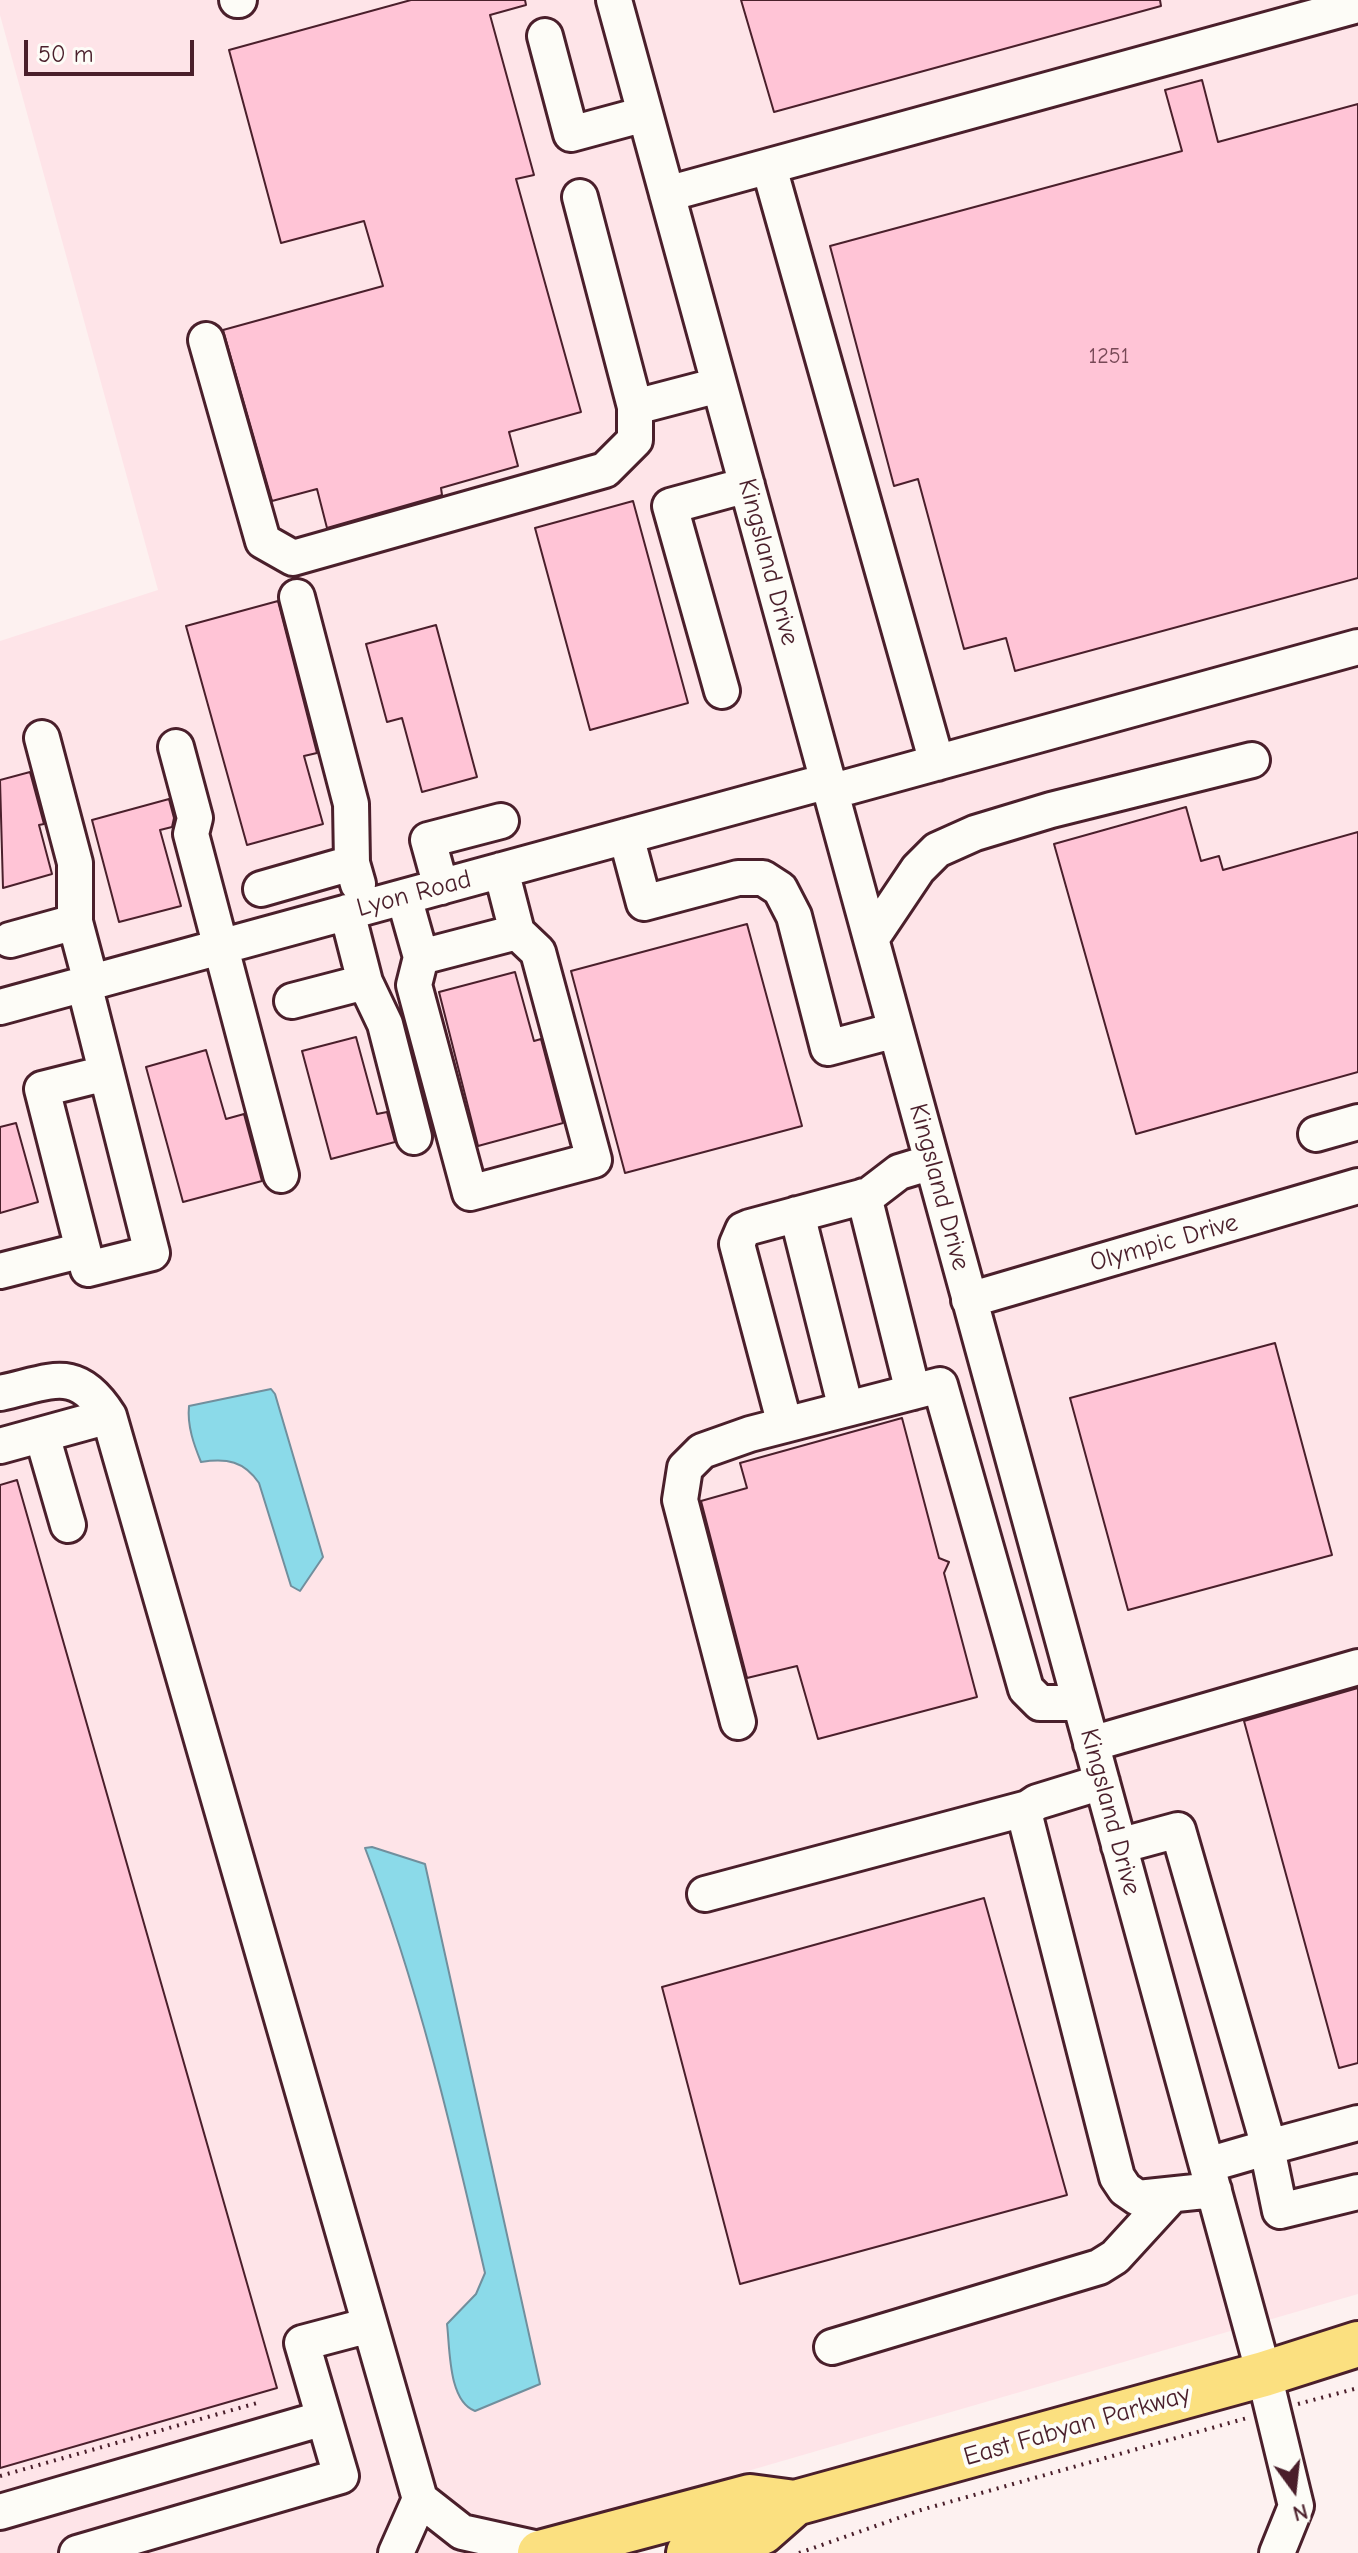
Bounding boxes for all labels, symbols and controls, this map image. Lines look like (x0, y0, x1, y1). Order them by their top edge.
scale bar (28, 24, 198, 74)
text: 50 m (38, 40, 94, 68)
house number: 1251 (1089, 344, 1129, 370)
street label: Kingsland Drive (731, 475, 805, 649)
street label: Lyon Road (353, 864, 475, 924)
street label: Kingsland Drive (902, 1100, 976, 1274)
street label: Olympic Drive (1086, 1207, 1242, 1279)
street label: Kingsland Drive (1073, 1725, 1147, 1899)
street label: East Fabyan Parkway (960, 2379, 1194, 2473)
north arrow (1254, 2449, 1334, 2529)
text: N (1290, 2498, 1311, 2527)

